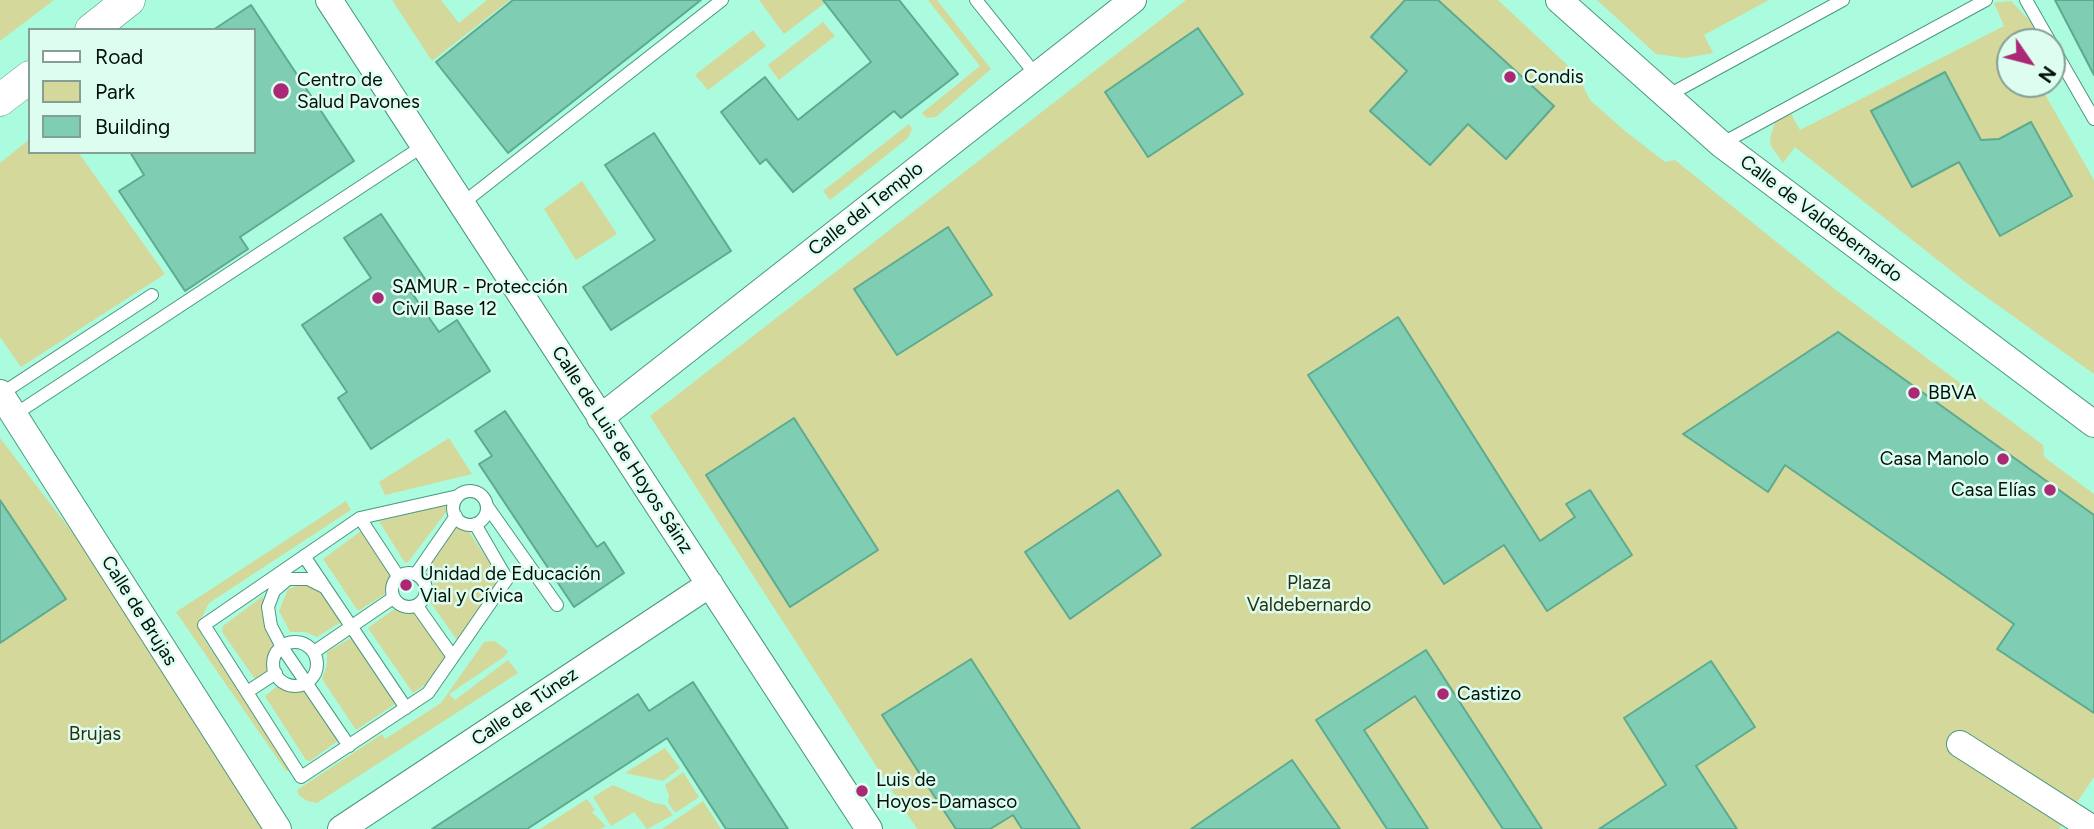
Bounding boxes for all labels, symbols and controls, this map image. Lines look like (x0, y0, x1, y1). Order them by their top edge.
legend (28, 28, 256, 154)
north arrow (1996, 28, 2066, 98)
text: Road (95, 44, 143, 69)
text: N (2033, 62, 2061, 87)
place label: Condis (1524, 66, 1584, 88)
place label: Centro de Salud Pavones (297, 69, 420, 113)
marker: Condis (1502, 69, 1518, 85)
text: Park (95, 79, 135, 104)
marker: Centro de Salud Pavones (271, 81, 291, 101)
text: Building (95, 114, 170, 139)
street label: Calle de Valdebernardo (1735, 150, 1907, 288)
street label: Calle del Templo (804, 157, 928, 261)
place label: SAMUR - Protección Civil Base 12 (392, 276, 568, 320)
marker: SAMUR - Protección Civil Base 12 (370, 290, 386, 306)
street label: Calle de Luis de Hoyos Sáinz (546, 342, 698, 558)
place label: BBVA (1928, 382, 1976, 404)
marker: BBVA (1906, 385, 1922, 401)
place label: Casa Manolo (1880, 448, 1989, 470)
marker: Casa Manolo (1995, 451, 2011, 467)
place label: Casa Elías (1951, 479, 2036, 501)
marker: Casa Elías (2042, 482, 2058, 498)
street label: Calle de Brujas (96, 552, 182, 670)
place label: Unidad de Educación Vial y Cívica (420, 563, 601, 607)
park label: Plaza Valdebernardo (1247, 572, 1371, 616)
marker: Unidad de Educación Vial y Cívica (398, 577, 414, 593)
street label: Calle de Túnez (467, 663, 583, 751)
place label: Castizo (1457, 683, 1521, 705)
marker: Castizo (1435, 686, 1451, 702)
park label: Brujas (69, 723, 121, 745)
place label: Luis de Hoyos-Damasco (876, 769, 1017, 813)
marker: Luis de Hoyos-Damasco (854, 783, 870, 799)

